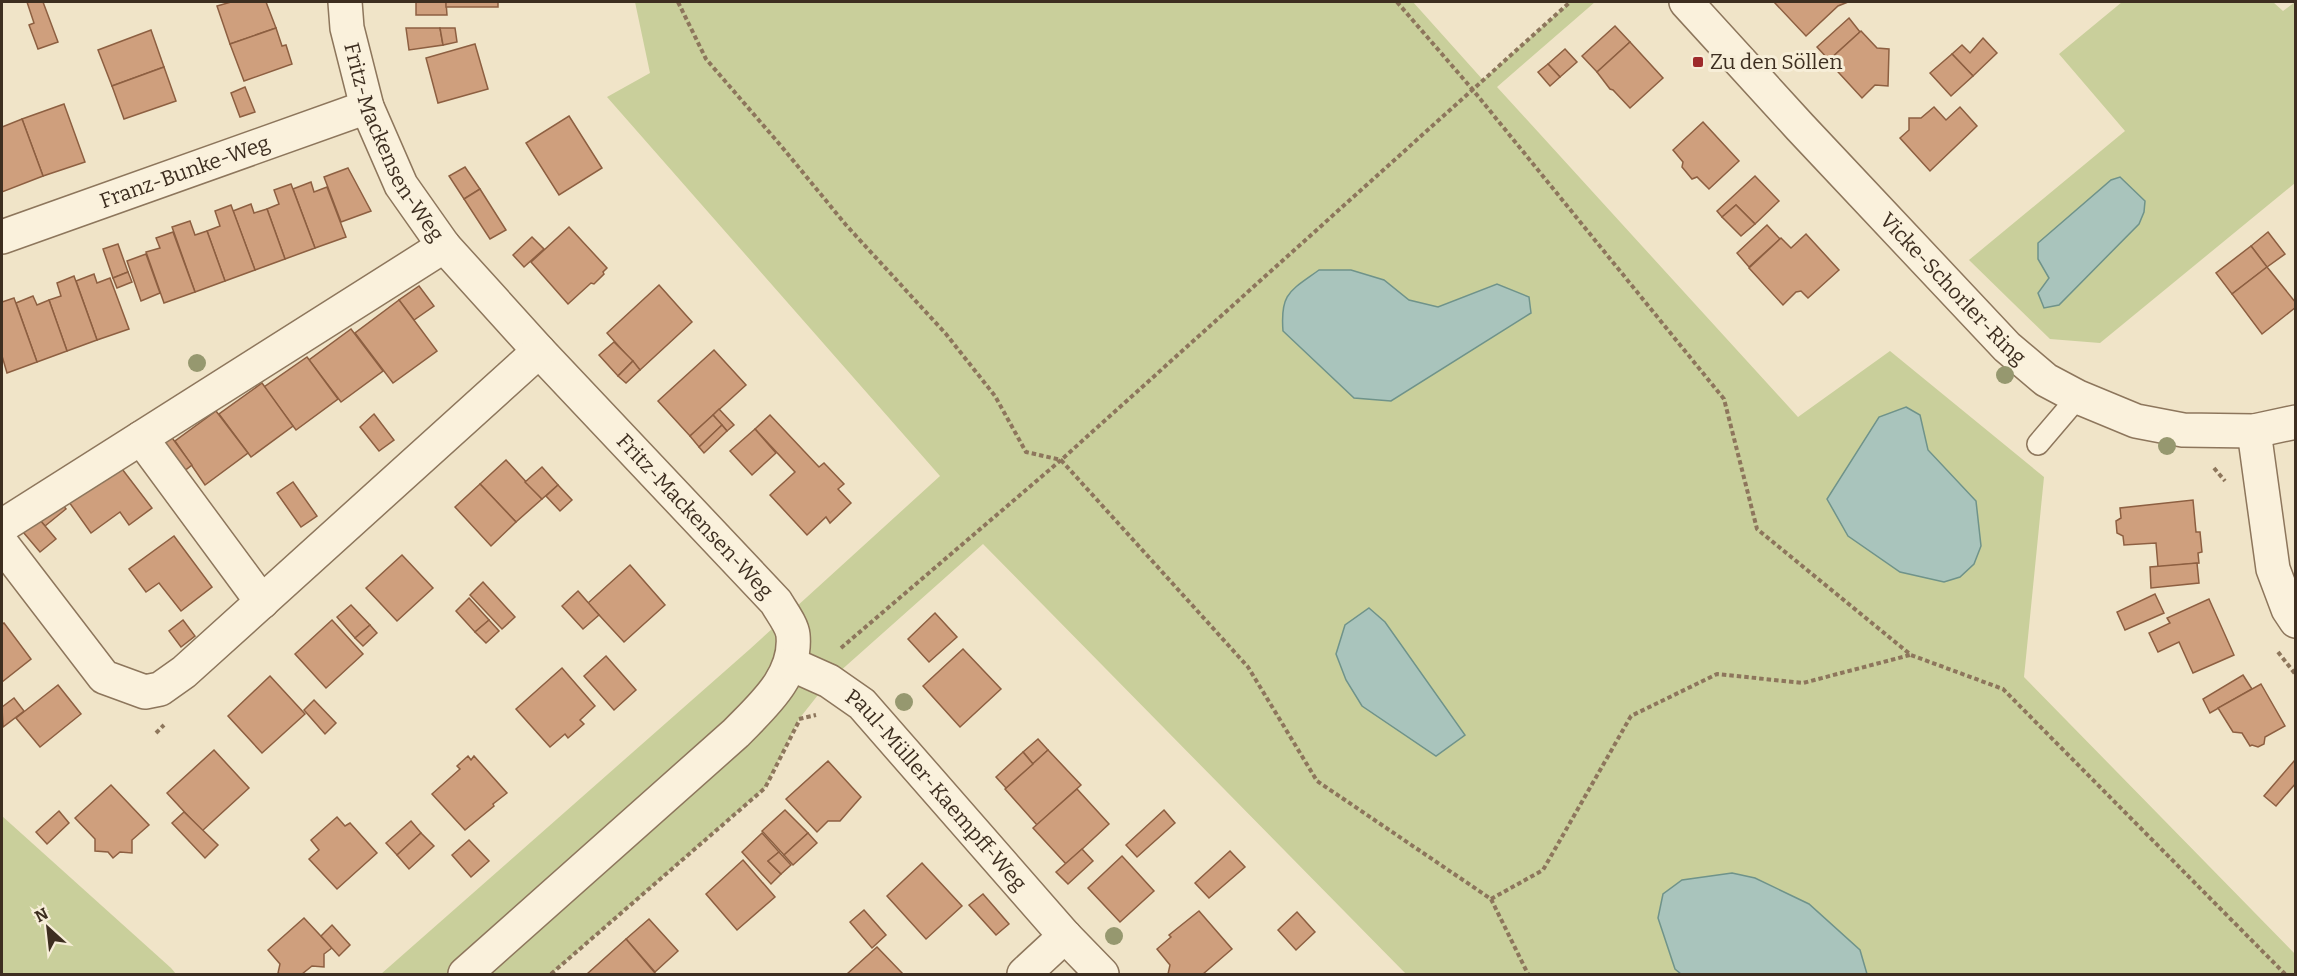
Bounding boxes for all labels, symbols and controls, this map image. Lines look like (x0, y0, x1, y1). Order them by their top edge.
street label: Fritz-Mackensen-Weg (338, 40, 450, 246)
place label: Zu den Söllen (1710, 49, 1842, 75)
marker: Zu den Söllen (1691, 55, 1705, 69)
street label: Franz-Bunke-Weg (96, 130, 273, 214)
street label: Vicke-Schorler-Ring (1874, 207, 2032, 371)
street label: Fritz-Mackensen-Weg (611, 428, 779, 604)
street label: Paul-Müller-Kaempff-Weg (840, 683, 1032, 896)
north arrow (18, 898, 78, 958)
text: N (32, 904, 51, 926)

